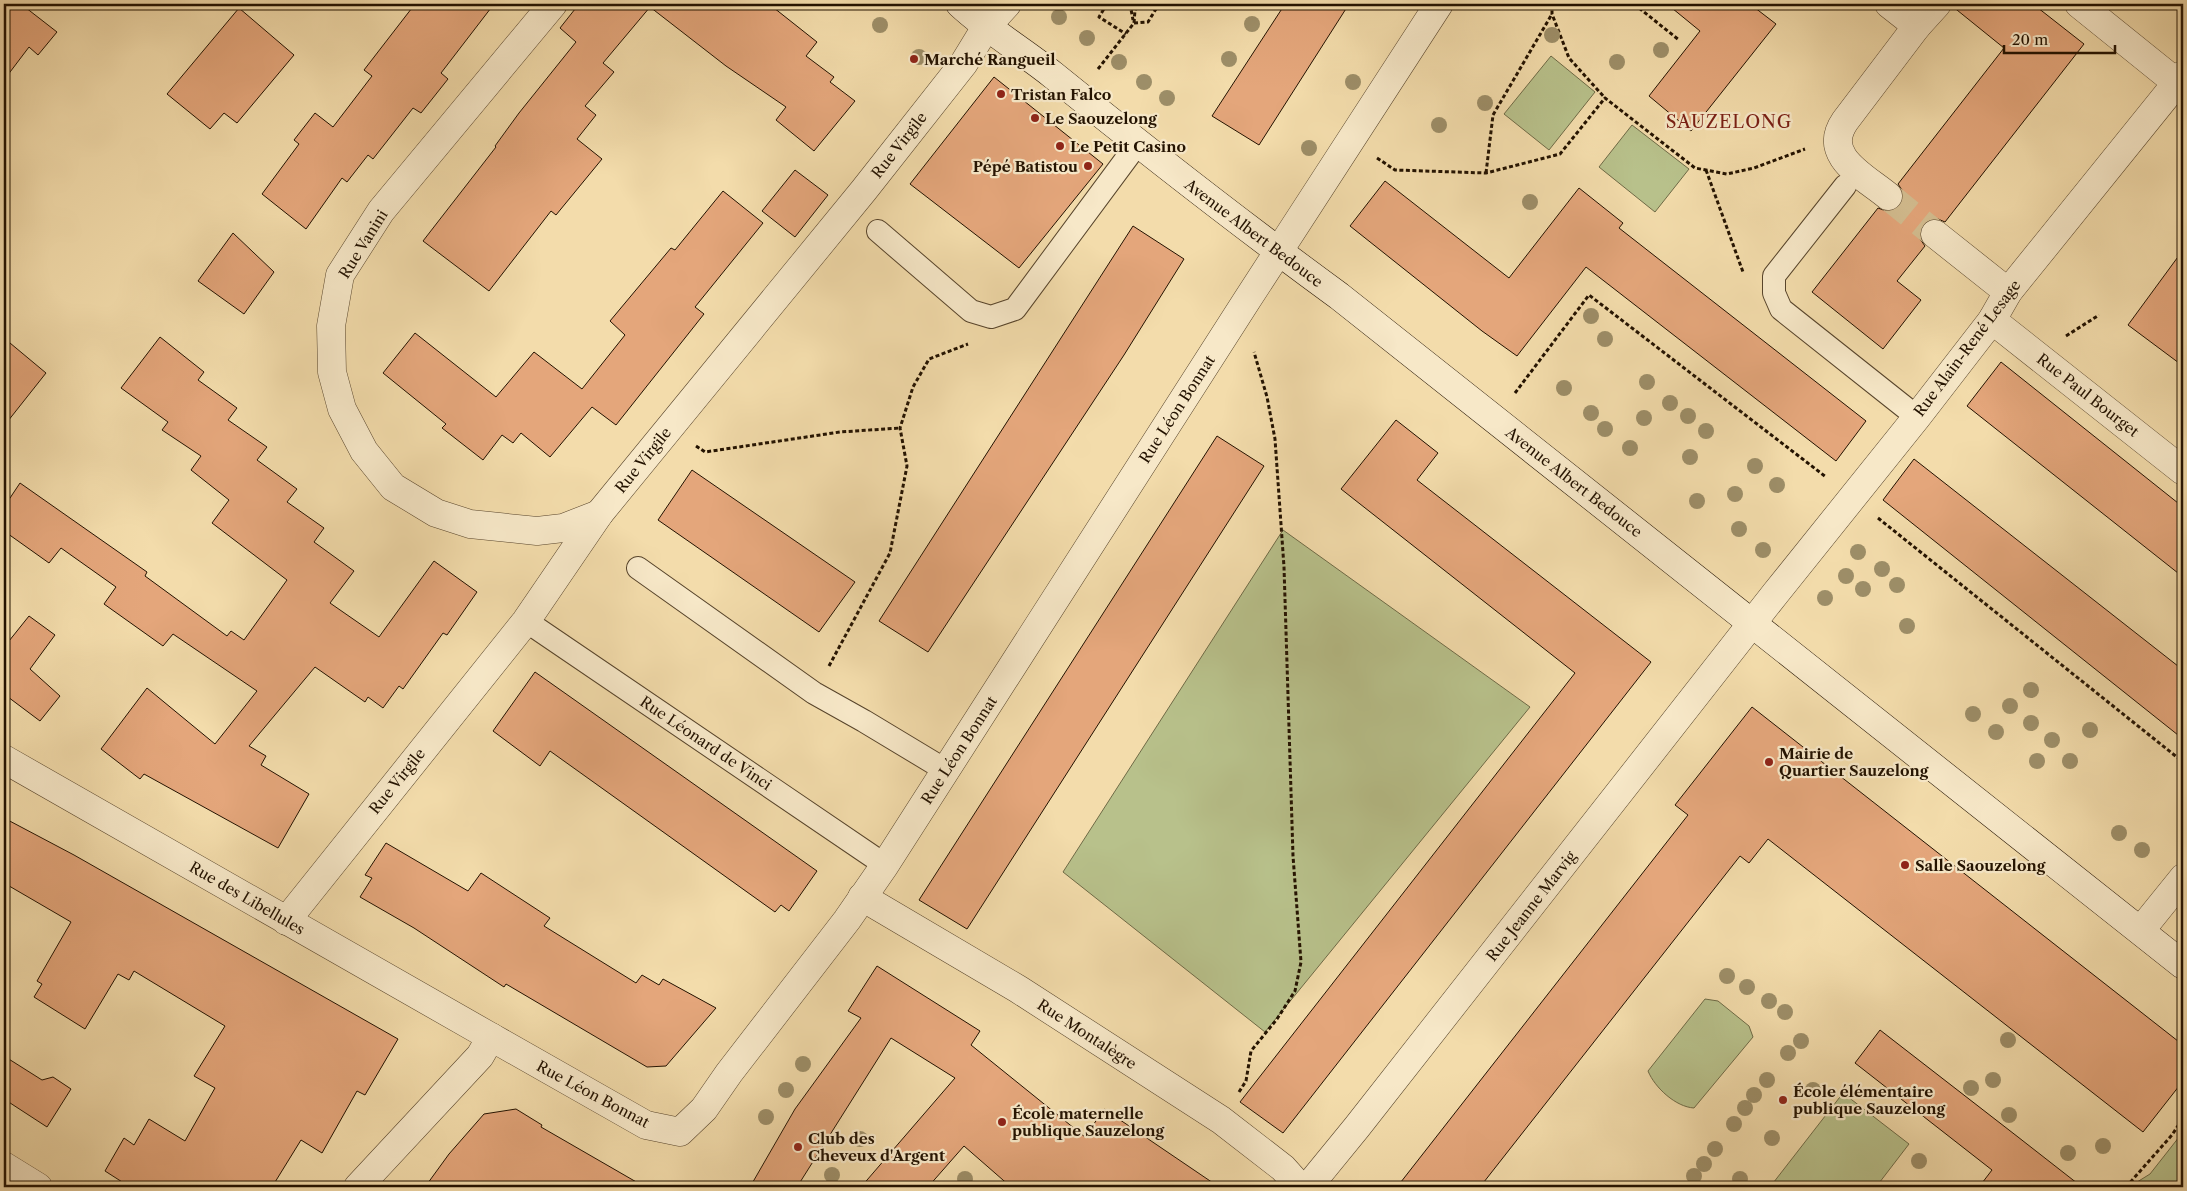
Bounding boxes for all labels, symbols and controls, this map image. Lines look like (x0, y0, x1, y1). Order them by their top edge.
scale bar (2004, 22, 2116, 54)
text: 20 m (2012, 30, 2048, 49)
place label: Marché Rangueil (924, 50, 1056, 69)
marker: Marché Rangueil (908, 53, 920, 65)
place label: Tristan Falco (1011, 85, 1111, 104)
marker: Tristan Falco (995, 88, 1007, 100)
street label: Rue Virgile (867, 108, 931, 182)
place label: Le Saouzelong (1045, 109, 1157, 128)
district label: SAUZELONG (1666, 111, 1792, 133)
marker: Le Saouzelong (1029, 112, 1041, 124)
place label: Le Petit Casino (1070, 137, 1186, 156)
marker: Le Petit Casino (1054, 140, 1066, 152)
place label: Pépé Batistou (973, 157, 1078, 176)
marker: Pépé Batistou (1082, 160, 1094, 172)
street label: Avenue Albert Bedouce (1180, 174, 1327, 291)
street label: Rue Vanini (334, 206, 392, 282)
street label: Rue Alain-René Lesage (1909, 276, 2025, 420)
street label: Rue Paul Bourget (2033, 349, 2143, 441)
street label: Rue Léon Bonnat (1135, 351, 1219, 467)
street label: Avenue Albert Bedouce (1501, 422, 1646, 541)
street label: Rue Virgile (611, 423, 675, 497)
street label: Rue Léonard de Vinci (637, 692, 776, 794)
street label: Rue Léon Bonnat (917, 692, 1001, 808)
street label: Rue Virgile (365, 744, 429, 818)
place label: Mairie de Quartier Sauzelong (1779, 744, 1929, 780)
marker: Mairie de Quartier Sauzelong (1763, 756, 1775, 768)
street label: Rue Jeanne Marvig (1482, 847, 1580, 965)
place label: Salle Saouzelong (1915, 856, 2046, 875)
street label: Rue des Libellules (186, 857, 308, 939)
marker: Salle Saouzelong (1899, 859, 1911, 871)
street label: Rue Montalègre (1034, 995, 1140, 1073)
street label: Rue Léon Bonnat (533, 1056, 653, 1132)
place label: École élémentaire publique Sauzelong (1793, 1082, 1946, 1118)
marker: École élémentaire publique Sauzelong (1777, 1094, 1789, 1106)
place label: École maternelle publique Sauzelong (1012, 1104, 1165, 1140)
marker: École maternelle publique Sauzelong (996, 1116, 1008, 1128)
place label: Club des Cheveux d'Argent (808, 1129, 945, 1165)
marker: Club des Cheveux d'Argent (792, 1141, 804, 1153)

